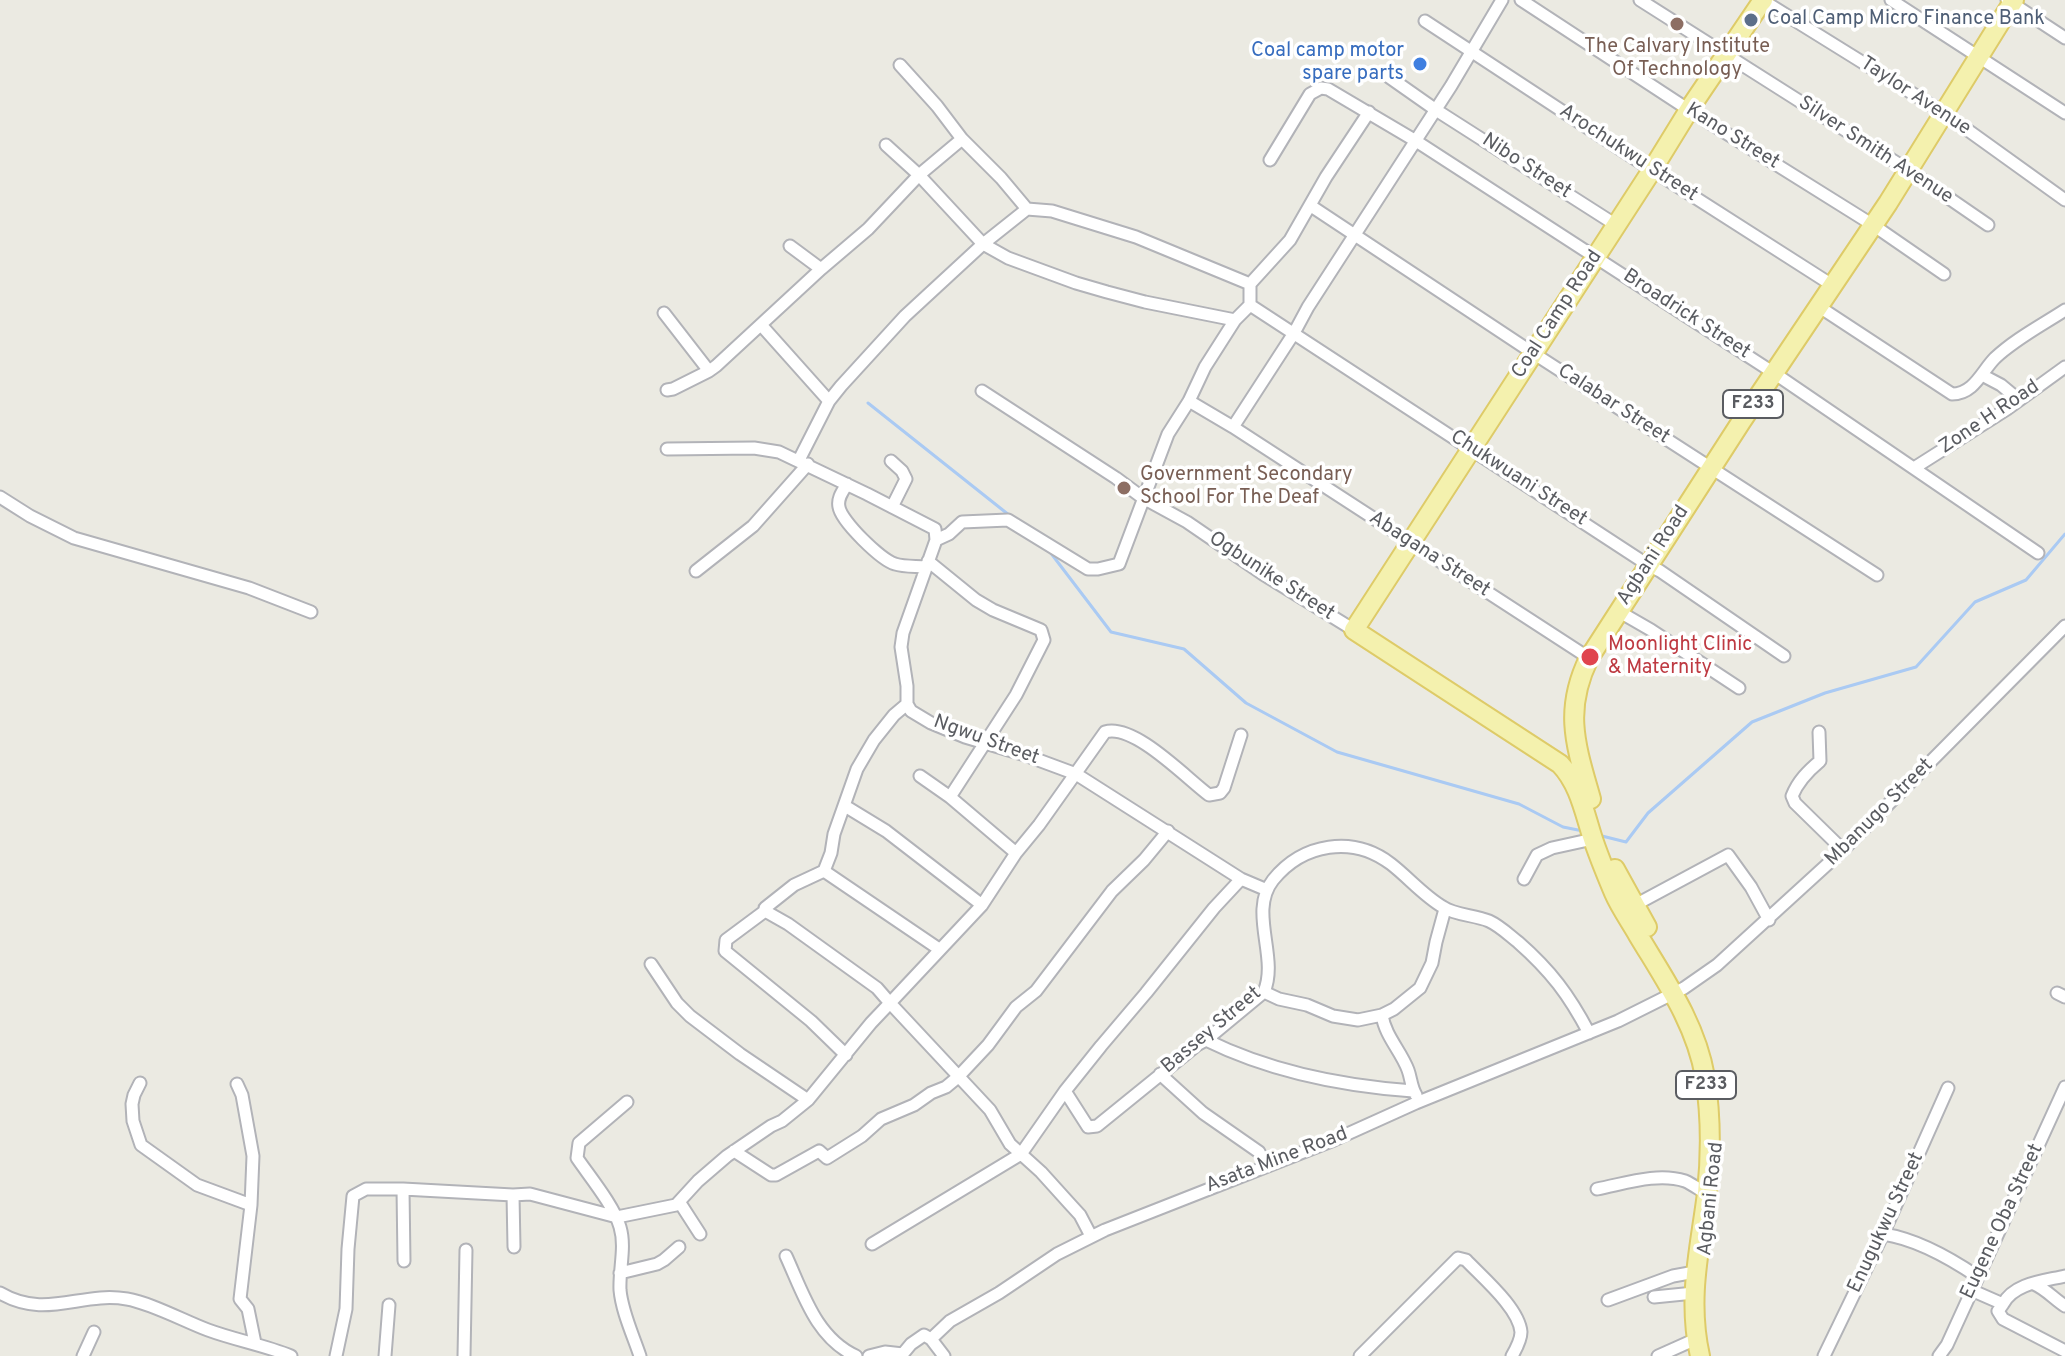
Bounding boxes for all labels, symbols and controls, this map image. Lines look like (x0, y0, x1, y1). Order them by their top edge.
place label: Coal Camp Micro Finance Bank (1767, 8, 2045, 32)
marker: Coal Camp Micro Finance Bank (1742, 11, 1760, 29)
marker: The Calvary Institute Of Technology (1668, 15, 1686, 33)
place label: The Calvary Institute Of Technology (1584, 36, 1770, 83)
place label: Coal camp motor spare parts (1251, 40, 1404, 87)
street label: Taylor Avenue (1855, 52, 1975, 142)
marker: Coal camp motor spare parts (1411, 55, 1429, 73)
street label: Silver Smith Avenue (1793, 92, 1957, 210)
street label: Kano Street (1681, 99, 1783, 175)
street label: Arochukwu Street (1554, 100, 1702, 208)
street label: Nibo Street (1477, 129, 1575, 205)
street label: Coal Camp Road (1508, 246, 1608, 384)
street label: Broadrick Street (1618, 265, 1754, 365)
street label: Calabar Street (1552, 360, 1674, 450)
street label: Zone H Road (1935, 376, 2045, 460)
road number: F233 (1723, 390, 1783, 418)
street label: Chukwuani Street (1445, 426, 1591, 532)
place label: Government Secondary School For The Deaf (1140, 464, 1353, 511)
marker: Government Secondary School For The Deaf (1115, 479, 1133, 497)
street label: Agbani Road (1613, 502, 1695, 610)
street label: Abagana Street (1364, 507, 1494, 603)
street label: Ogbunike Street (1204, 527, 1338, 627)
place label: Moonlight Clinic & Maternity (1608, 634, 1752, 681)
marker: Moonlight Clinic & Maternity (1579, 646, 1601, 668)
street label: Ngwu Street (930, 711, 1042, 771)
street label: Mbanugo Street (1821, 754, 1939, 872)
street label: Bassey Street (1157, 982, 1267, 1080)
road number: F233 (1676, 1071, 1736, 1099)
street label: Asata Mine Road (1203, 1123, 1351, 1199)
street label: Eugene Oba Street (1956, 1140, 2050, 1304)
street label: Agbani Road (1694, 1141, 1730, 1257)
street label: Enugukwu Street (1844, 1149, 1930, 1297)

